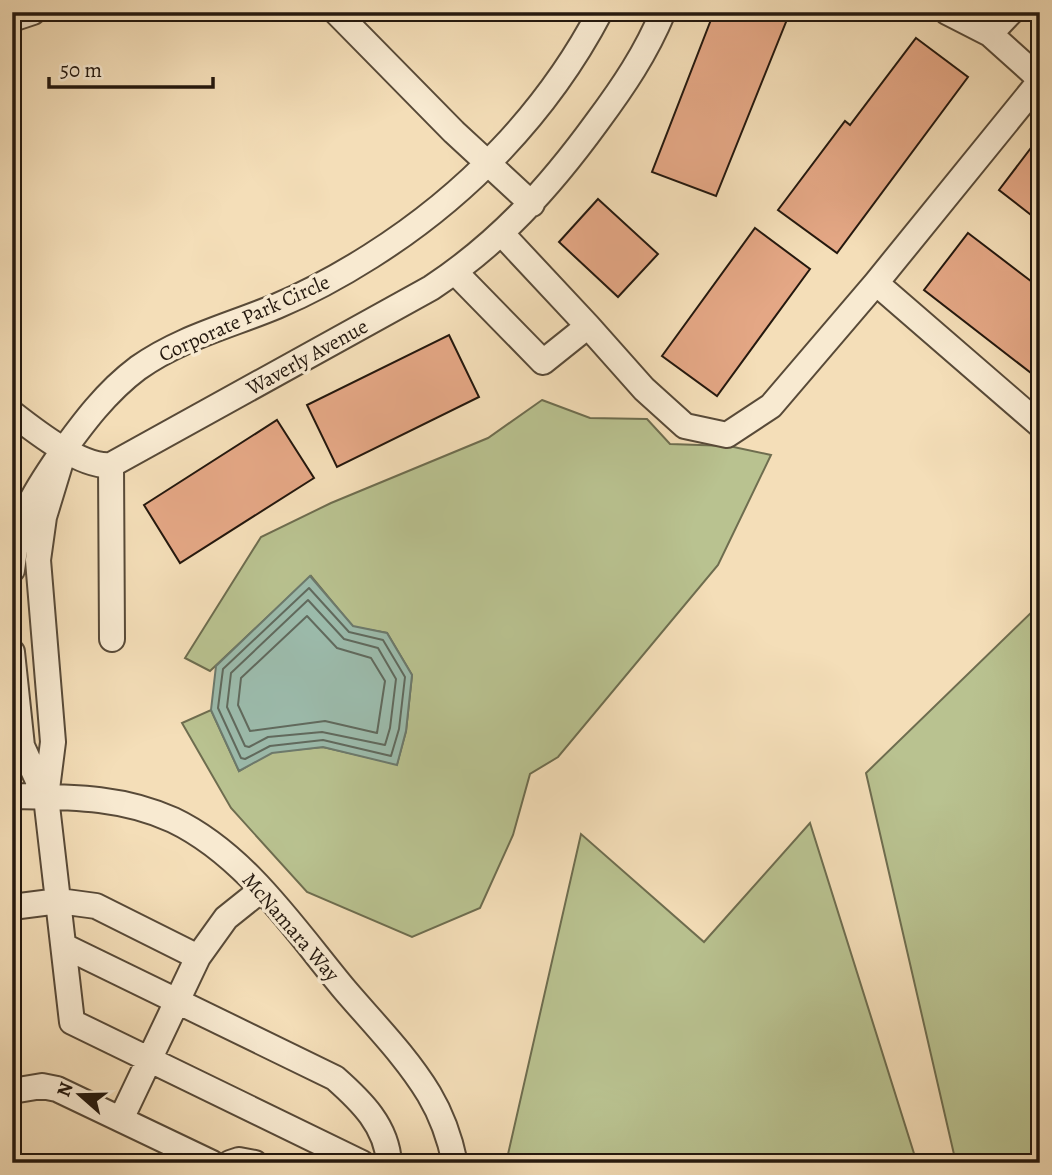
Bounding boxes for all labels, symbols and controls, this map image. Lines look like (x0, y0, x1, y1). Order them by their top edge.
scale bar (49, 46, 214, 90)
text: 50 m (60, 56, 102, 84)
street label: Corporate Park Circle (154, 268, 334, 368)
street label: Waverly Avenue (240, 312, 373, 402)
street label: McNamara Way (236, 867, 347, 988)
north arrow (46, 1060, 116, 1130)
text: N (50, 1078, 80, 1100)

